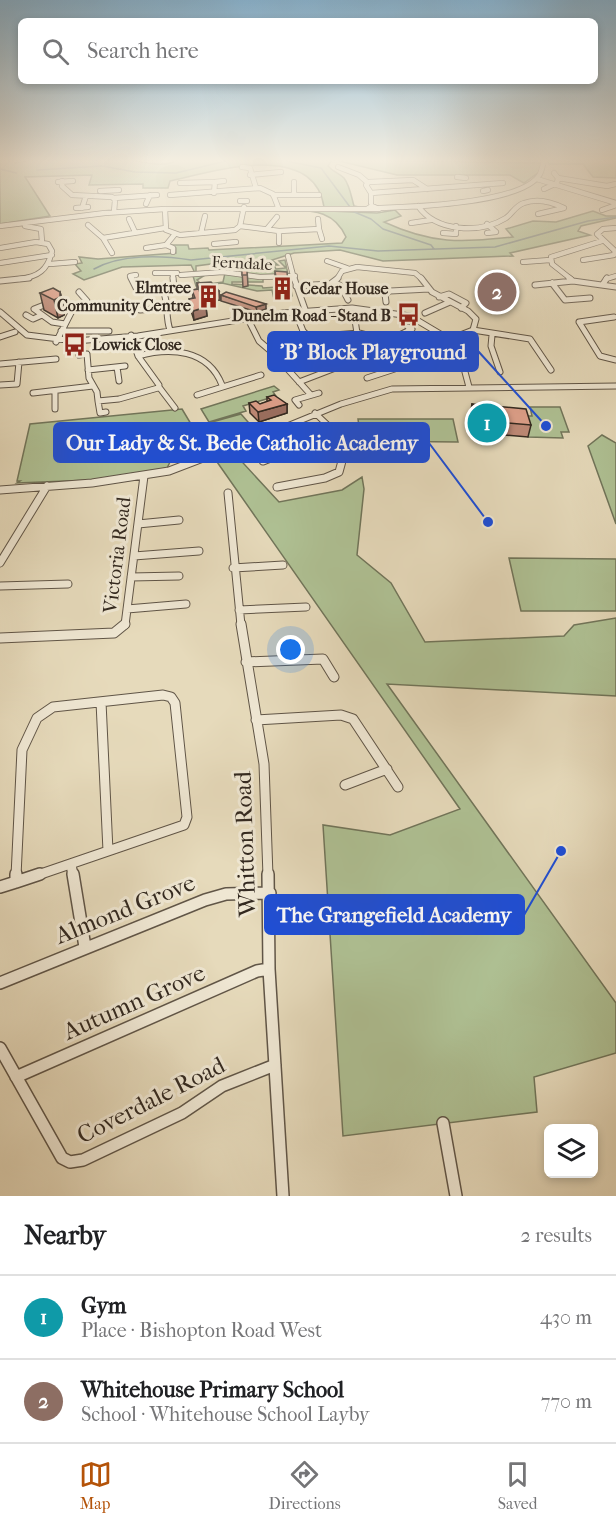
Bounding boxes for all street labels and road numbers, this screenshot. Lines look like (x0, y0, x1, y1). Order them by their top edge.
street label: Ferndale (211, 252, 273, 274)
street label: Victoria Road (98, 494, 136, 616)
street label: Whitton Road (228, 770, 262, 918)
street label: Almond Grove (50, 868, 199, 950)
street label: Autumn Grove (58, 958, 209, 1046)
street label: Coverdale Road (72, 1050, 230, 1149)

